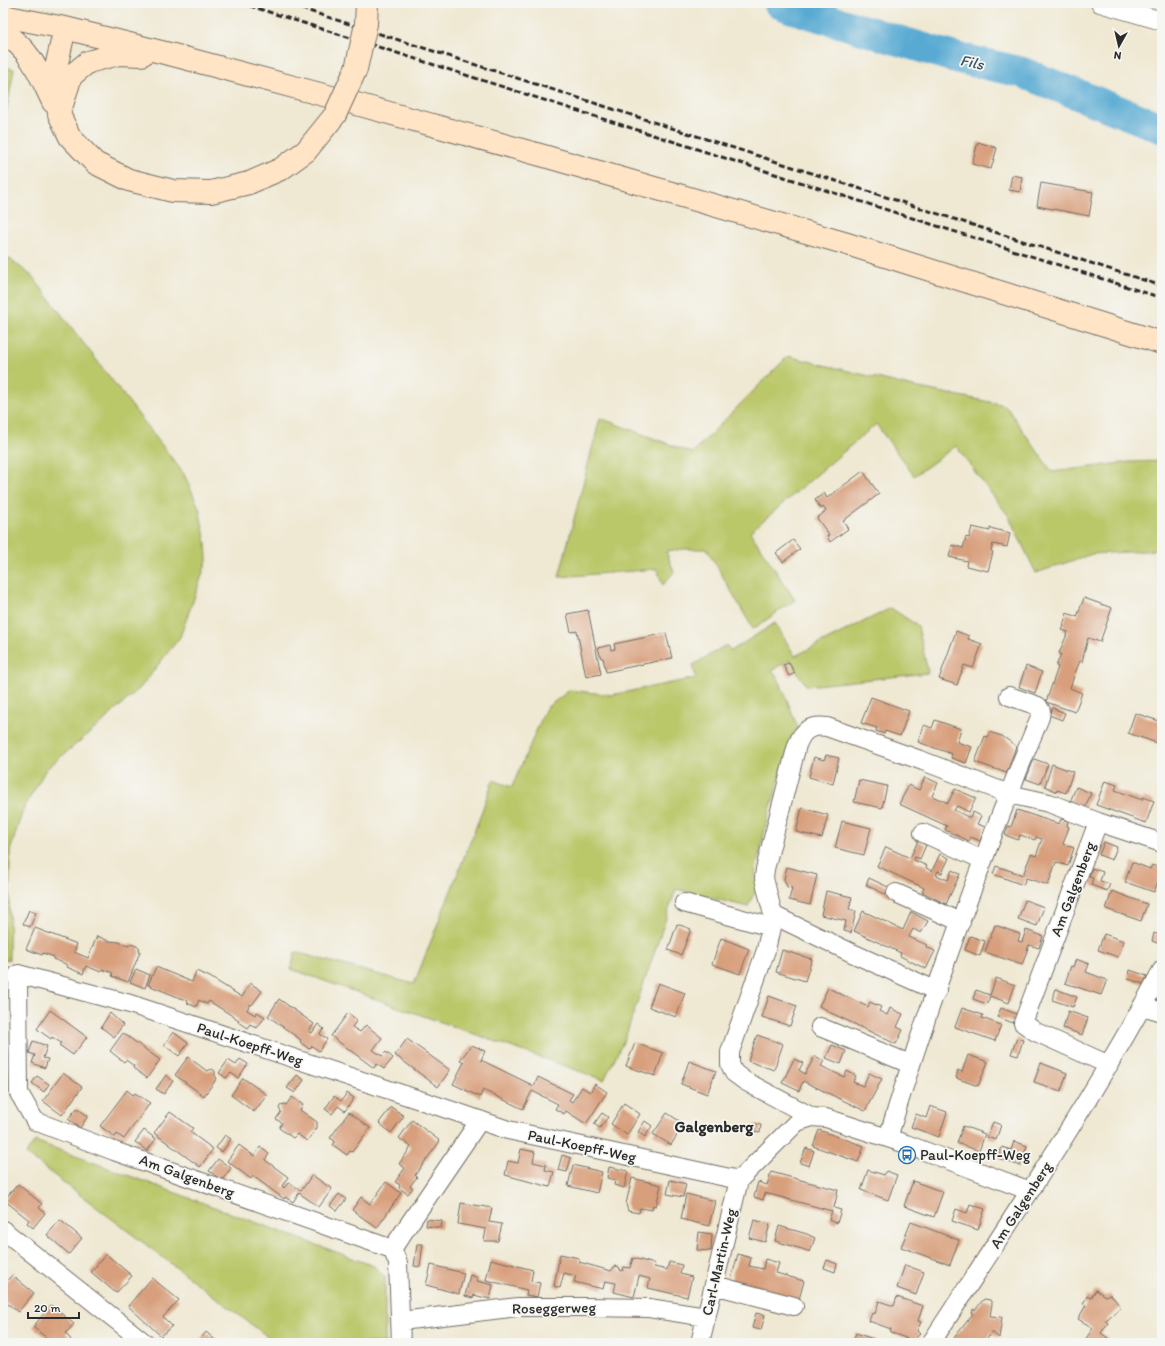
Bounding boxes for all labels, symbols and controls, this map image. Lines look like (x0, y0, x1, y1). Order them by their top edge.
north arrow (1099, 26, 1139, 66)
text: N (1113, 48, 1122, 62)
water label: Fils (958, 50, 987, 74)
street label: Am Galgenberg (1047, 839, 1099, 939)
street label: Paul-Koepff-Weg (195, 1018, 306, 1070)
district label: Galgenberg (675, 1117, 754, 1137)
street label: Paul-Koepff-Weg (526, 1126, 638, 1166)
bus stop icon: Paul-Koepff-Weg (897, 1145, 917, 1165)
place label: Paul-Koepff-Weg (920, 1146, 1031, 1164)
street label: Am Galgenberg (137, 1150, 237, 1202)
street label: Am Galgenberg (986, 1158, 1056, 1252)
street label: Carl-Martin-Weg (698, 1206, 740, 1317)
scale bar (28, 1294, 79, 1320)
street label: Roseggerweg (512, 1298, 596, 1318)
text: 20 m (34, 1301, 61, 1315)

